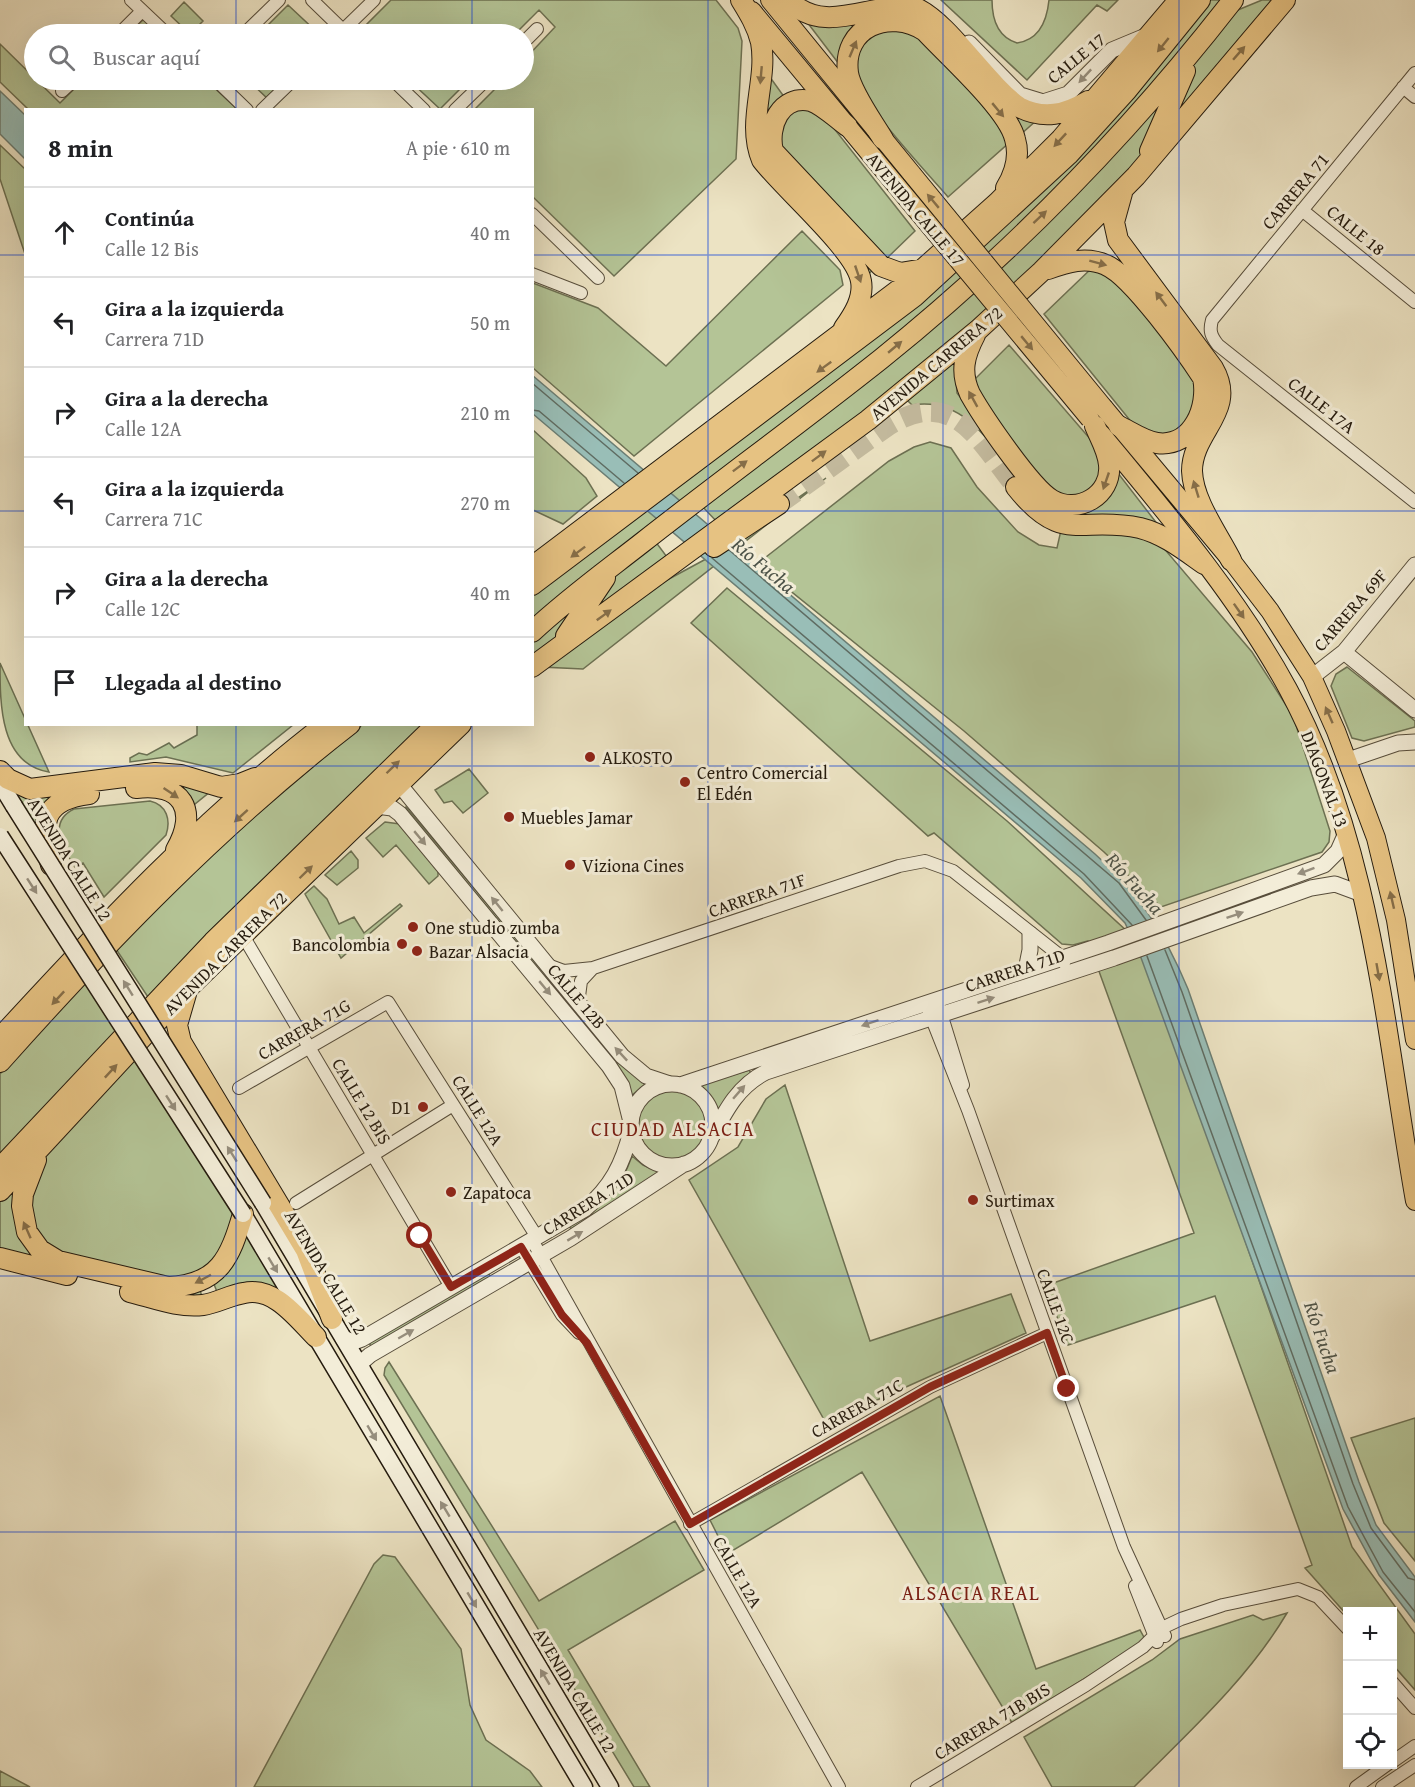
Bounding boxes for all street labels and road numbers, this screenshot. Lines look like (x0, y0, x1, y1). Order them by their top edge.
street label: CALLE 17 (1041, 26, 1111, 90)
street label: AVENIDA CALLE 17 (860, 146, 972, 272)
street label: CARRERA 71 (1255, 147, 1335, 235)
street label: CALLE 18 (1321, 198, 1391, 262)
street label: AVENIDA CARRERA 72 (864, 299, 1008, 427)
street label: CALLE 17A (1283, 370, 1362, 440)
street label: CARRERA 69F (1307, 563, 1394, 657)
street label: DIAGONAL 13 (1294, 727, 1356, 831)
street label: AVENIDA CALLE 12 (21, 792, 119, 926)
street label: CARRERA 71F (705, 866, 810, 924)
street label: AVENIDA CARRERA 72 (157, 885, 293, 1021)
street label: CARRERA 71D (962, 941, 1068, 999)
street label: CALLE 12B (541, 957, 613, 1035)
street label: CARRERA 71G (253, 991, 356, 1066)
street label: CALLE 12 BIS (326, 1053, 399, 1150)
street label: CALLE 12A (446, 1069, 510, 1151)
street label: CARRERA 71D (537, 1164, 639, 1242)
street label: AVENIDA CALLE 12 (278, 1205, 374, 1339)
street label: CALLE 12C (1030, 1265, 1082, 1347)
street label: CARRERA 71C (806, 1371, 908, 1445)
street label: CALLE 12A (707, 1531, 769, 1613)
street label: AVENIDA CALLE 12 (527, 1623, 623, 1757)
street label: CARRERA 71B BIS (929, 1676, 1055, 1766)

